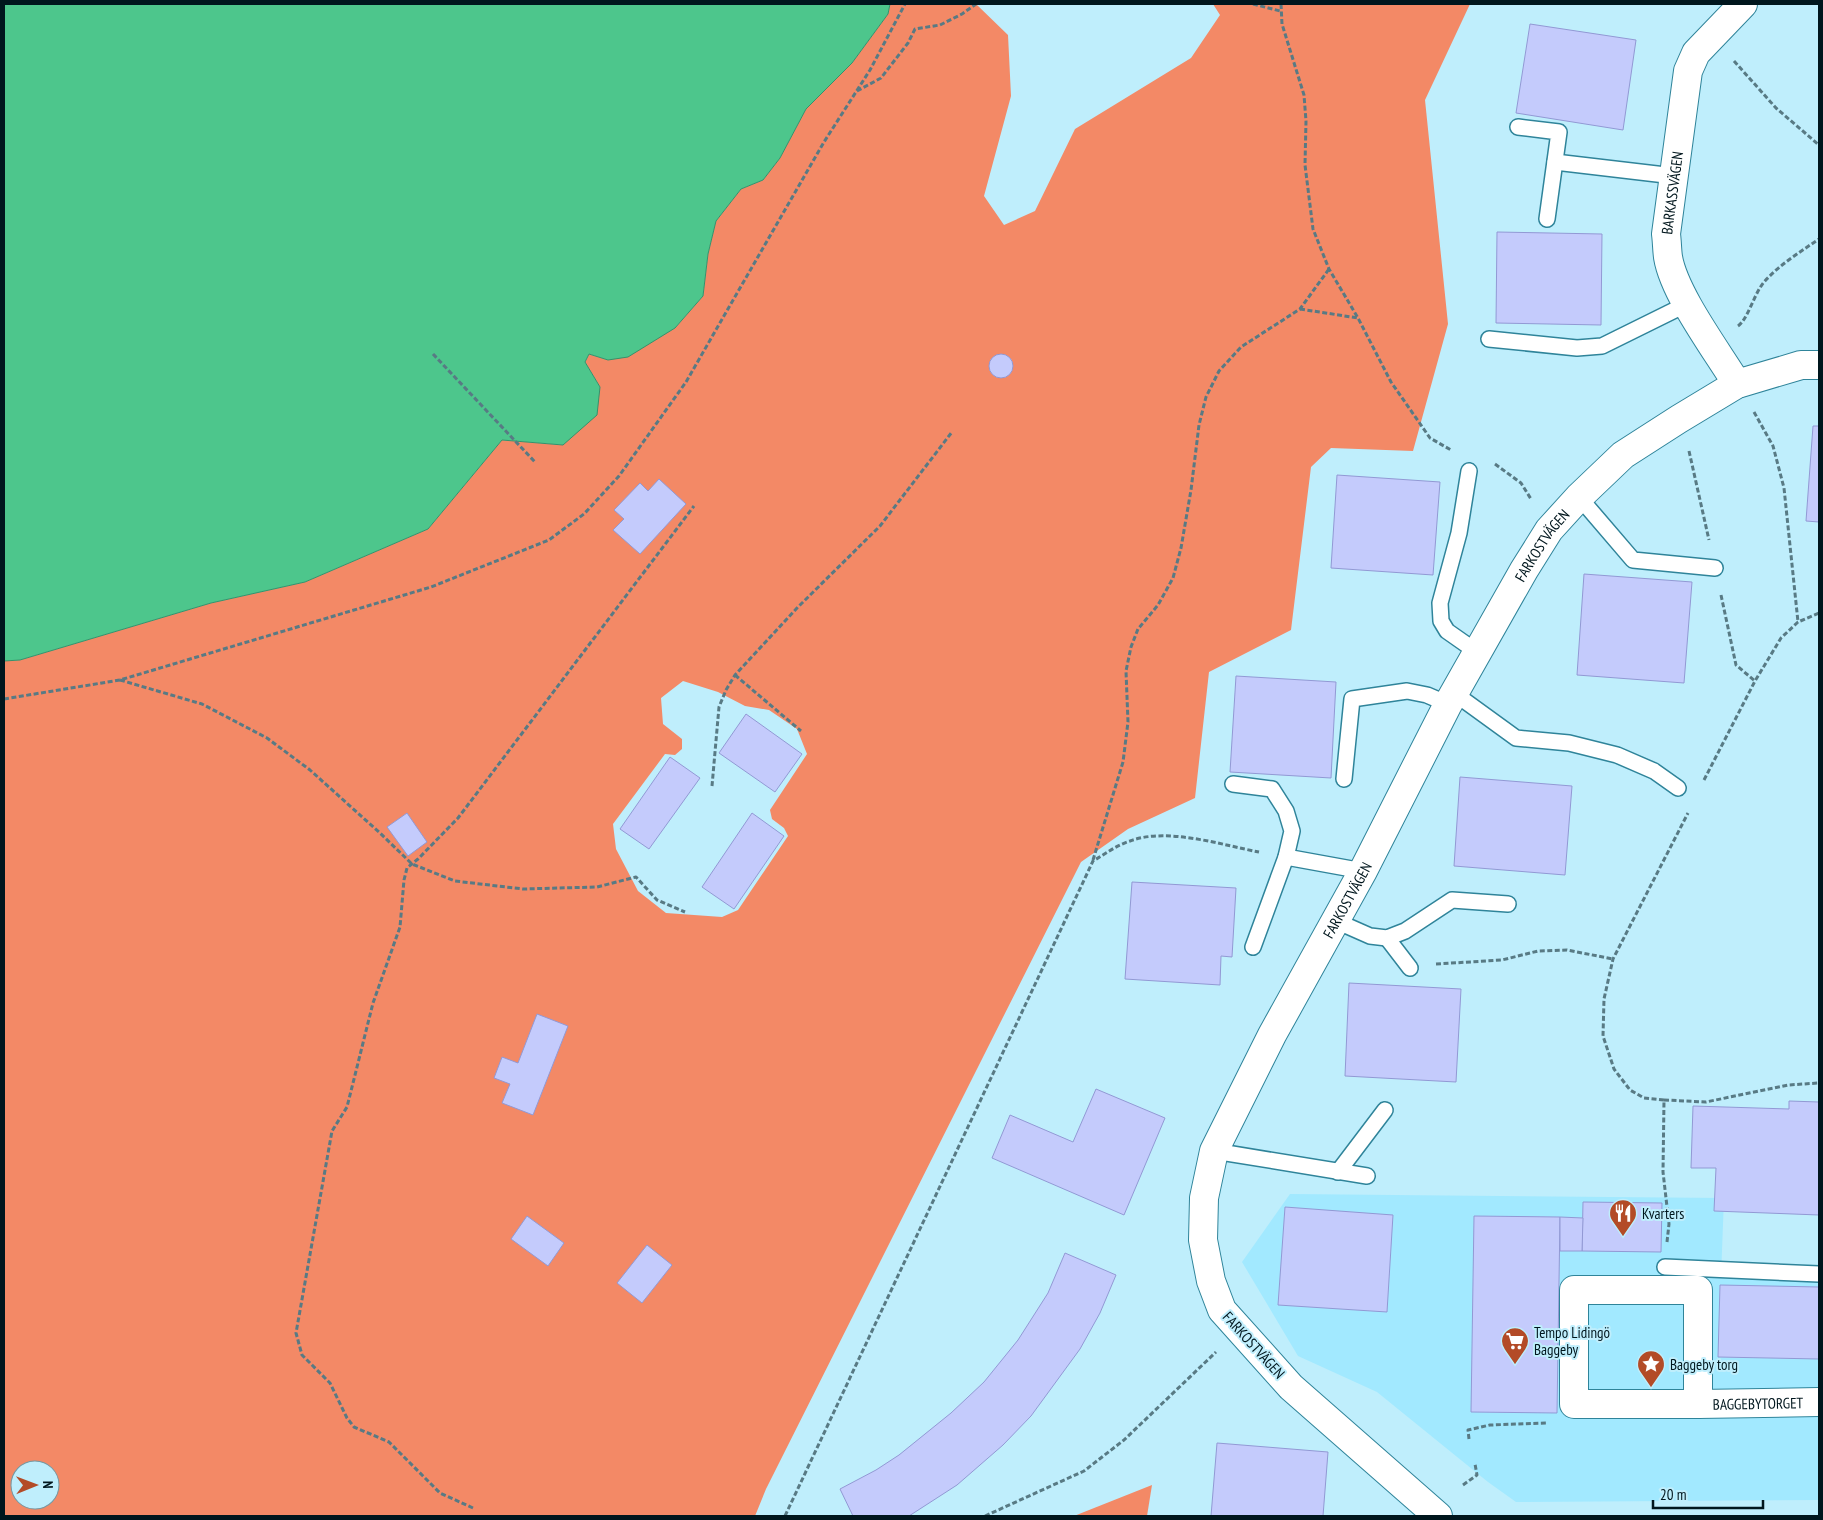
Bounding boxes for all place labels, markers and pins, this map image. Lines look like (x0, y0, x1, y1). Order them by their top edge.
restaurant icon: Kvarters (1608, 1198, 1638, 1237)
place label: Kvarters (1642, 1204, 1684, 1223)
place label: Tempo Lidingö Baggeby (1534, 1323, 1610, 1359)
supermarket icon: Tempo Lidingö Baggeby (1500, 1326, 1530, 1365)
place icon: Baggeby torg (1636, 1349, 1666, 1388)
place label: Baggeby torg (1670, 1355, 1738, 1374)

